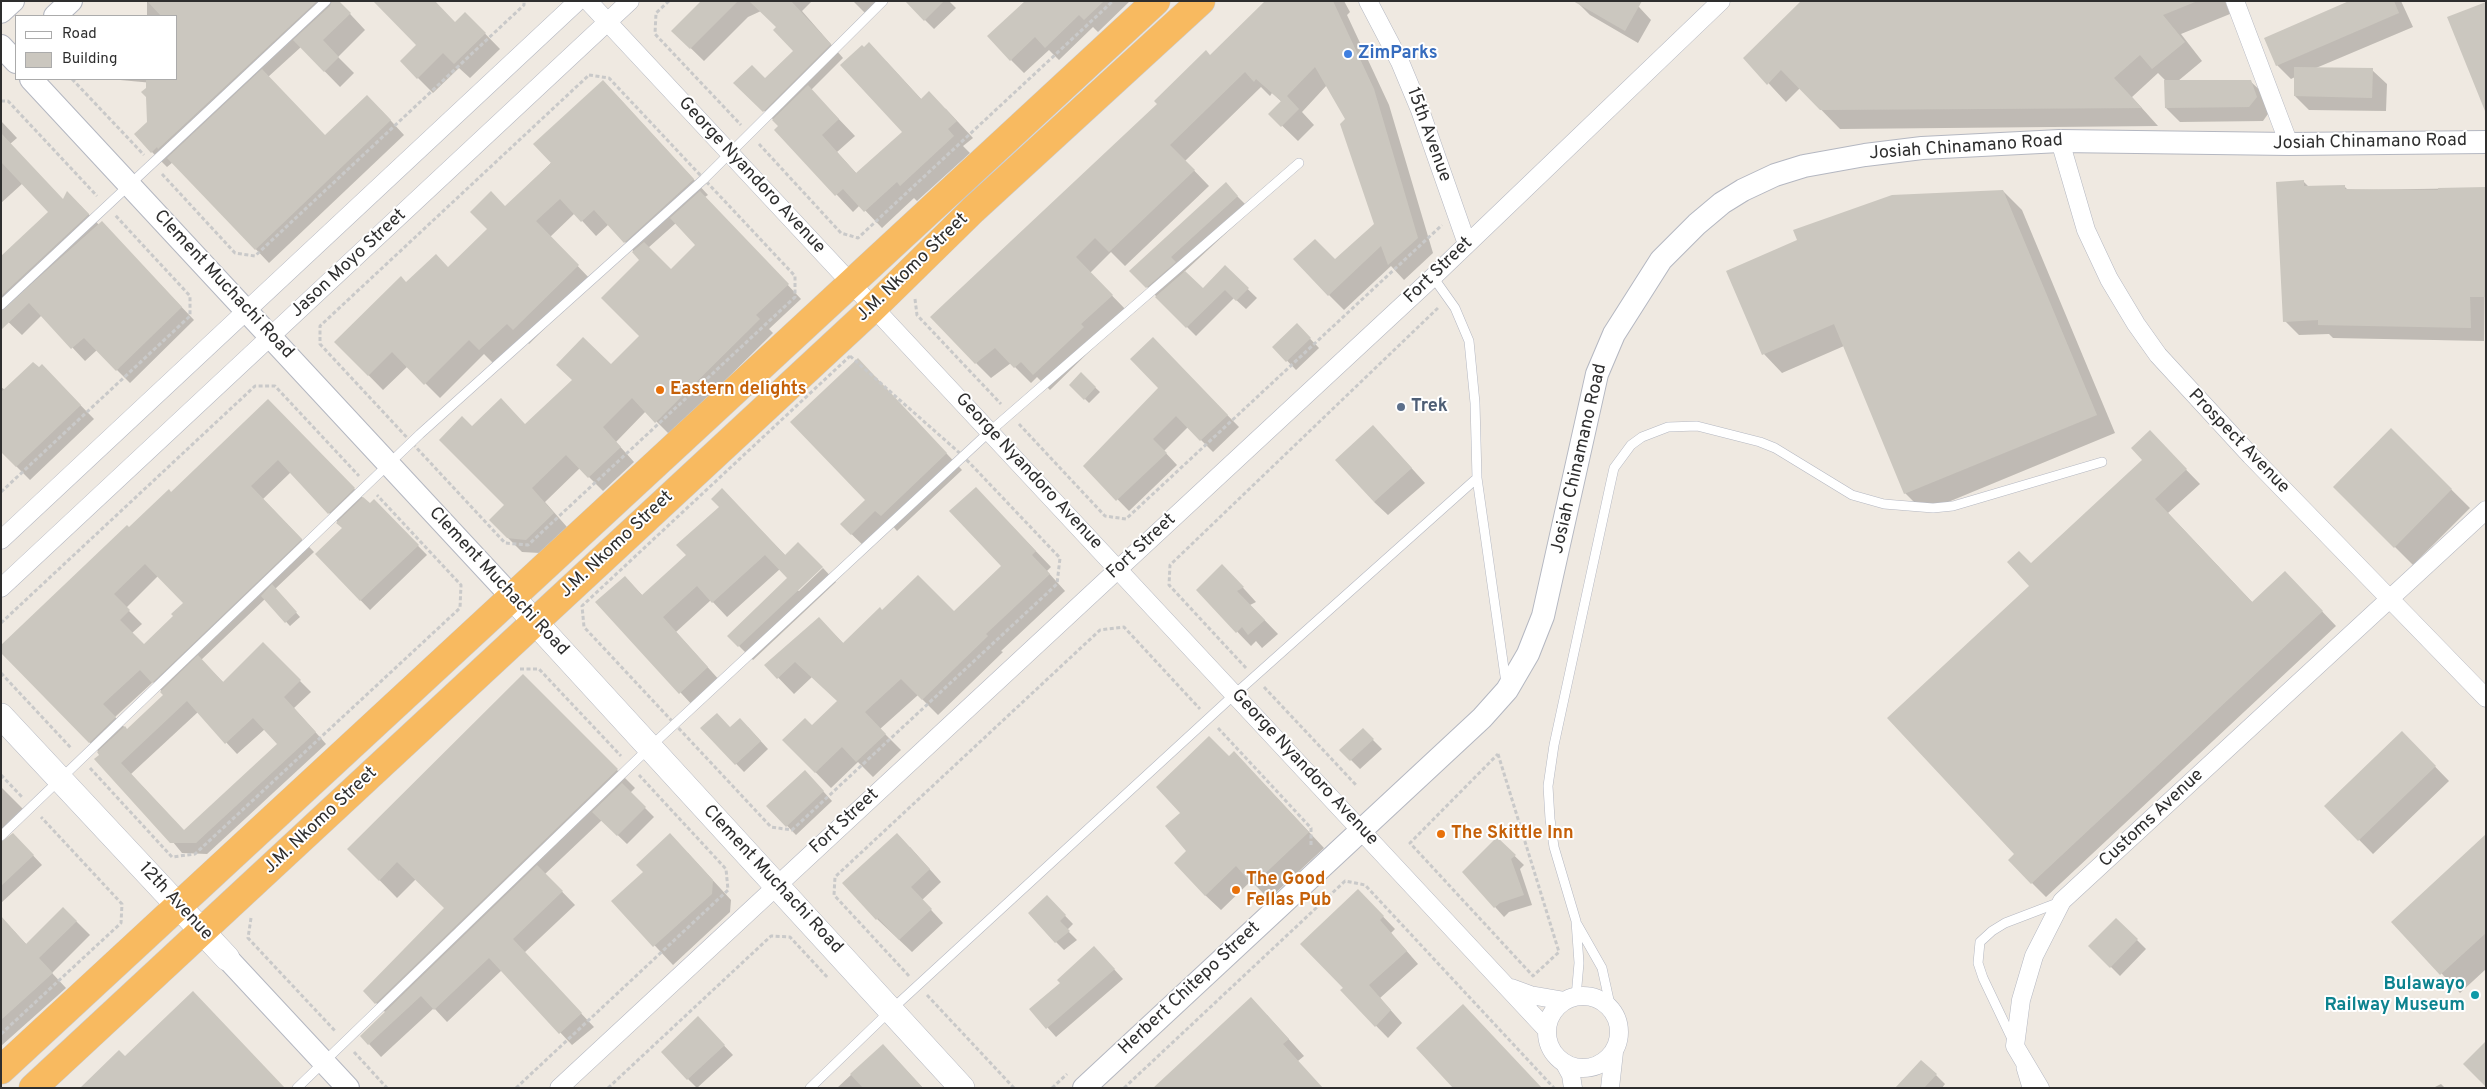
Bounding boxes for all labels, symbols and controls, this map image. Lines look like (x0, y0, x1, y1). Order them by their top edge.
legend (15, 15, 178, 80)
text: Road (62, 25, 97, 44)
place label: ZimParks (1358, 43, 1437, 65)
marker: ZimParks (1342, 48, 1354, 60)
text: Building (62, 50, 117, 69)
street label: 15th Avenue (1401, 85, 1455, 185)
street label: George Nyandoro Avenue (673, 93, 829, 259)
street label: Josiah Chinamano Road (1868, 130, 2064, 166)
street label: Josiah Chinamano Road (2273, 131, 2467, 155)
street label: Jason Moyo Street (287, 205, 411, 323)
street label: Clement Muchachi Road (148, 206, 298, 364)
street label: J.M. Nkomo Street (853, 209, 973, 327)
street label: Fort Street (1400, 233, 1478, 309)
street label: Josiah Chinamano Road (1548, 362, 1612, 556)
place label: Eastern delights (670, 379, 807, 401)
marker: Eastern delights (654, 384, 666, 396)
street label: Prospect Avenue (2183, 385, 2293, 499)
street label: George Nyandoro Avenue (950, 389, 1106, 555)
place label: Trek (1411, 396, 1448, 418)
marker: Trek (1395, 401, 1407, 413)
street label: J.M. Nkomo Street (556, 487, 678, 603)
street label: Clement Muchachi Road (423, 503, 573, 661)
street label: Fort Street (1103, 510, 1181, 584)
street label: George Nyandoro Avenue (1226, 685, 1382, 851)
street label: J.M. Nkomo Street (260, 763, 382, 879)
street label: Customs Avenue (2095, 765, 2209, 873)
street label: Fort Street (806, 785, 884, 859)
street label: Clement Muchachi Road (697, 801, 847, 959)
place label: The Skittle Inn (1451, 823, 1574, 845)
marker: The Skittle Inn (1435, 828, 1447, 840)
street label: 12th Avenue (133, 859, 217, 945)
place label: The Good Fellas Pub (1246, 869, 1331, 912)
marker: The Good Fellas Pub (1230, 884, 1242, 896)
street label: Herbert Chitepo Street (1115, 918, 1265, 1060)
place label: Bulawayo Railway Museum (2324, 974, 2465, 1016)
marker: Bulawayo Railway Museum (2469, 989, 2481, 1001)

